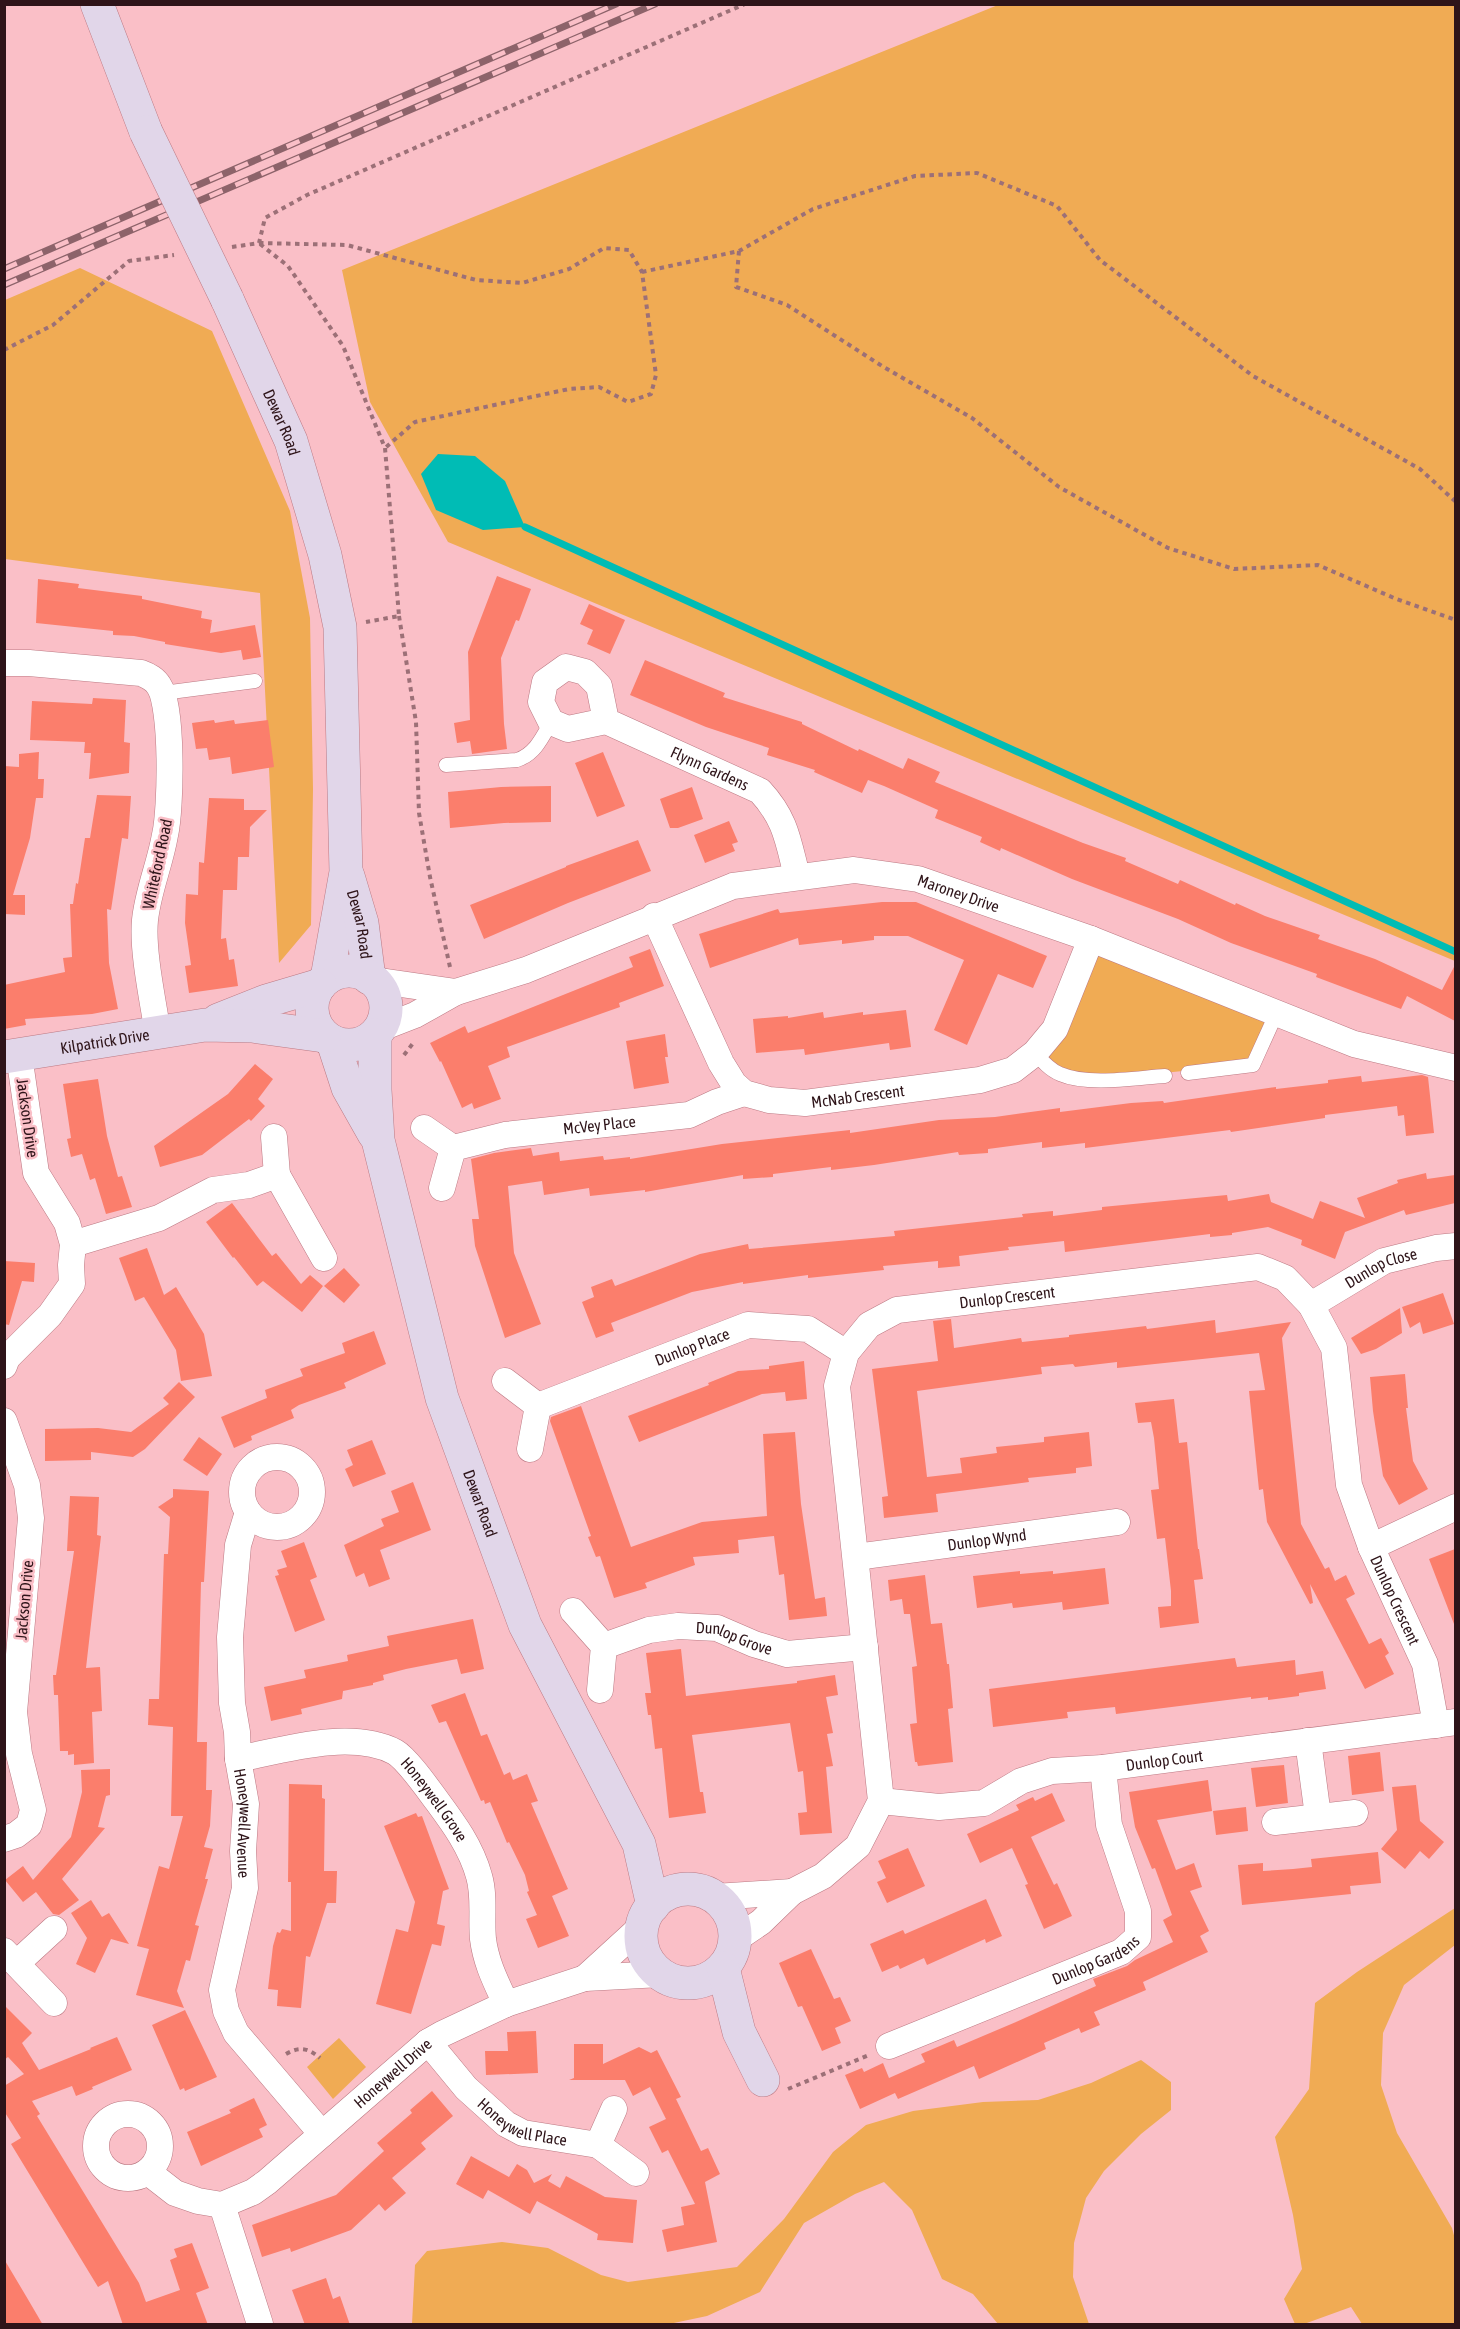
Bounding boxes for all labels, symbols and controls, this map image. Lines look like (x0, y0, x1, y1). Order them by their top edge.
street label: Dewar Road (260, 386, 304, 457)
street label: Flynn Gardens (668, 743, 752, 794)
street label: Whiteford Road (139, 817, 175, 911)
street label: Maroney Drive (915, 871, 1002, 916)
street label: Dewar Road (344, 888, 375, 960)
street label: Kilpatrick Drive (59, 1025, 151, 1057)
street label: Jackson Drive (14, 1077, 42, 1159)
street label: McNab Crescent (810, 1081, 906, 1111)
street label: McVey Place (562, 1112, 636, 1138)
street label: Dunlop Close (1342, 1244, 1419, 1291)
street label: Dunlop Crescent (958, 1282, 1056, 1312)
street label: Dunlop Place (652, 1324, 732, 1369)
street label: Dewar Road (460, 1467, 501, 1539)
street label: Dunlop Wynd (946, 1525, 1027, 1554)
street label: Dunlop Crescent (1367, 1553, 1424, 1648)
street label: Jackson Drive (12, 1560, 36, 1640)
street label: Dunlop Grove (695, 1618, 775, 1658)
street label: Dunlop Court (1125, 1746, 1204, 1774)
street label: Honeywell Grove (397, 1753, 471, 1844)
street label: Honeywell Avenue (231, 1767, 255, 1878)
street label: Dunlop Gardens (1049, 1931, 1143, 1988)
street label: Honeywell Drive (350, 2034, 435, 2111)
street label: Honeywell Place (474, 2094, 568, 2149)

